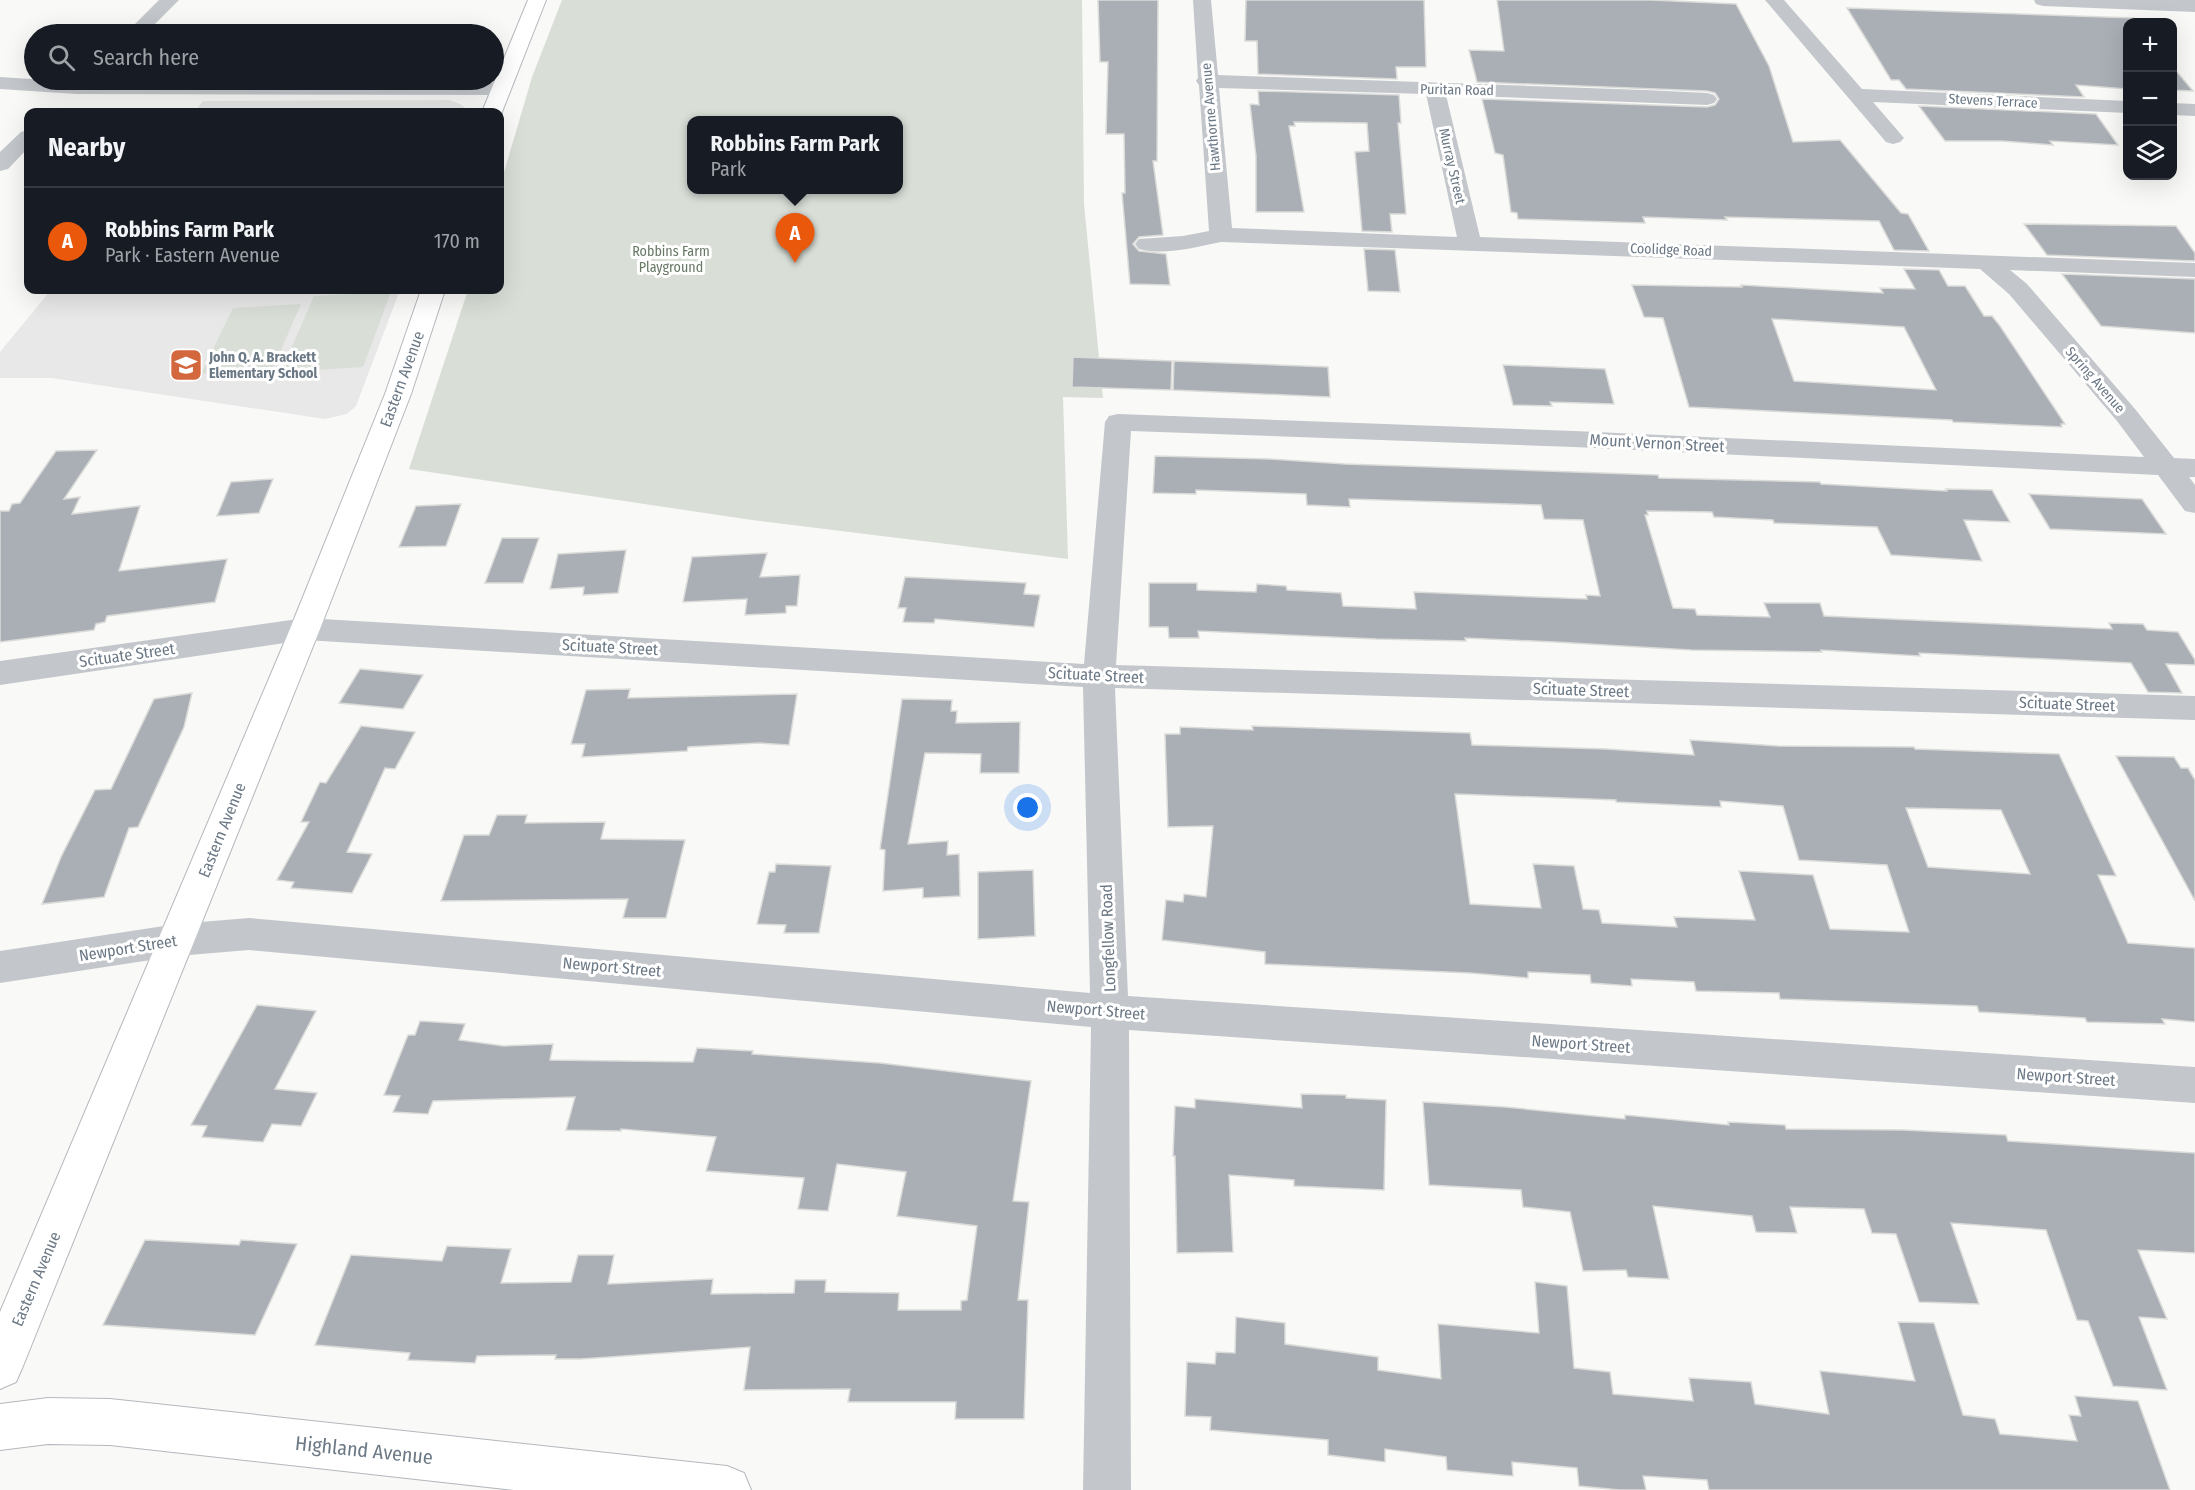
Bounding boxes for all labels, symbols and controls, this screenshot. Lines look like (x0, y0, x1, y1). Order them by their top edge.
map controls (2123, 18, 2177, 180)
button: + (2123, 18, 2177, 72)
search box (24, 24, 504, 90)
icon: search (45, 41, 78, 74)
text: Search here (93, 44, 199, 71)
street label: Hawthorne Avenue (1198, 62, 1224, 172)
button: − (2123, 72, 2177, 126)
street label: Puritan Road (1420, 81, 1494, 99)
street label: Stevens Terrace (1948, 90, 2038, 112)
popup (687, 116, 903, 194)
street label: Murray Street (1435, 126, 1469, 206)
button: layers (2123, 126, 2177, 180)
text: Robbins Farm Park (711, 130, 879, 157)
text: Nearby (48, 132, 125, 163)
text: Park (711, 157, 746, 181)
pin: A (776, 214, 814, 263)
text: Robbins Farm Park (105, 216, 274, 243)
text: A (62, 229, 73, 253)
text: 170 m (434, 229, 480, 253)
street label: Coolidge Road (1630, 240, 1712, 260)
text: Park · Eastern Avenue (105, 243, 280, 267)
park label: Robbins Farm Playground (632, 243, 710, 276)
street label: Eastern Avenue (376, 328, 428, 430)
street label: Spring Avenue (2062, 343, 2128, 417)
school or university icon: John Q. A. Brackett Elementary School (168, 347, 204, 383)
place label: John Q. A. Brackett Elementary School (208, 349, 318, 382)
street label: Mount Vernon Street (1589, 430, 1726, 456)
street label: Scituate Street (561, 635, 659, 659)
street label: Scituate Street (78, 639, 177, 671)
street label: Scituate Street (1047, 663, 1145, 687)
street label: Scituate Street (1533, 679, 1630, 701)
street label: Scituate Street (2019, 693, 2116, 715)
street label: Eastern Avenue (194, 780, 250, 880)
your location (1013, 793, 1042, 822)
street label: Longfellow Road (1097, 884, 1119, 992)
street label: Newport Street (78, 931, 179, 965)
street label: Newport Street (562, 953, 663, 981)
street label: Newport Street (1046, 996, 1147, 1024)
street label: Newport Street (1531, 1031, 1632, 1057)
street label: Newport Street (2016, 1064, 2117, 1090)
street label: Eastern Avenue (8, 1229, 64, 1329)
street label: Highland Avenue (294, 1431, 434, 1469)

